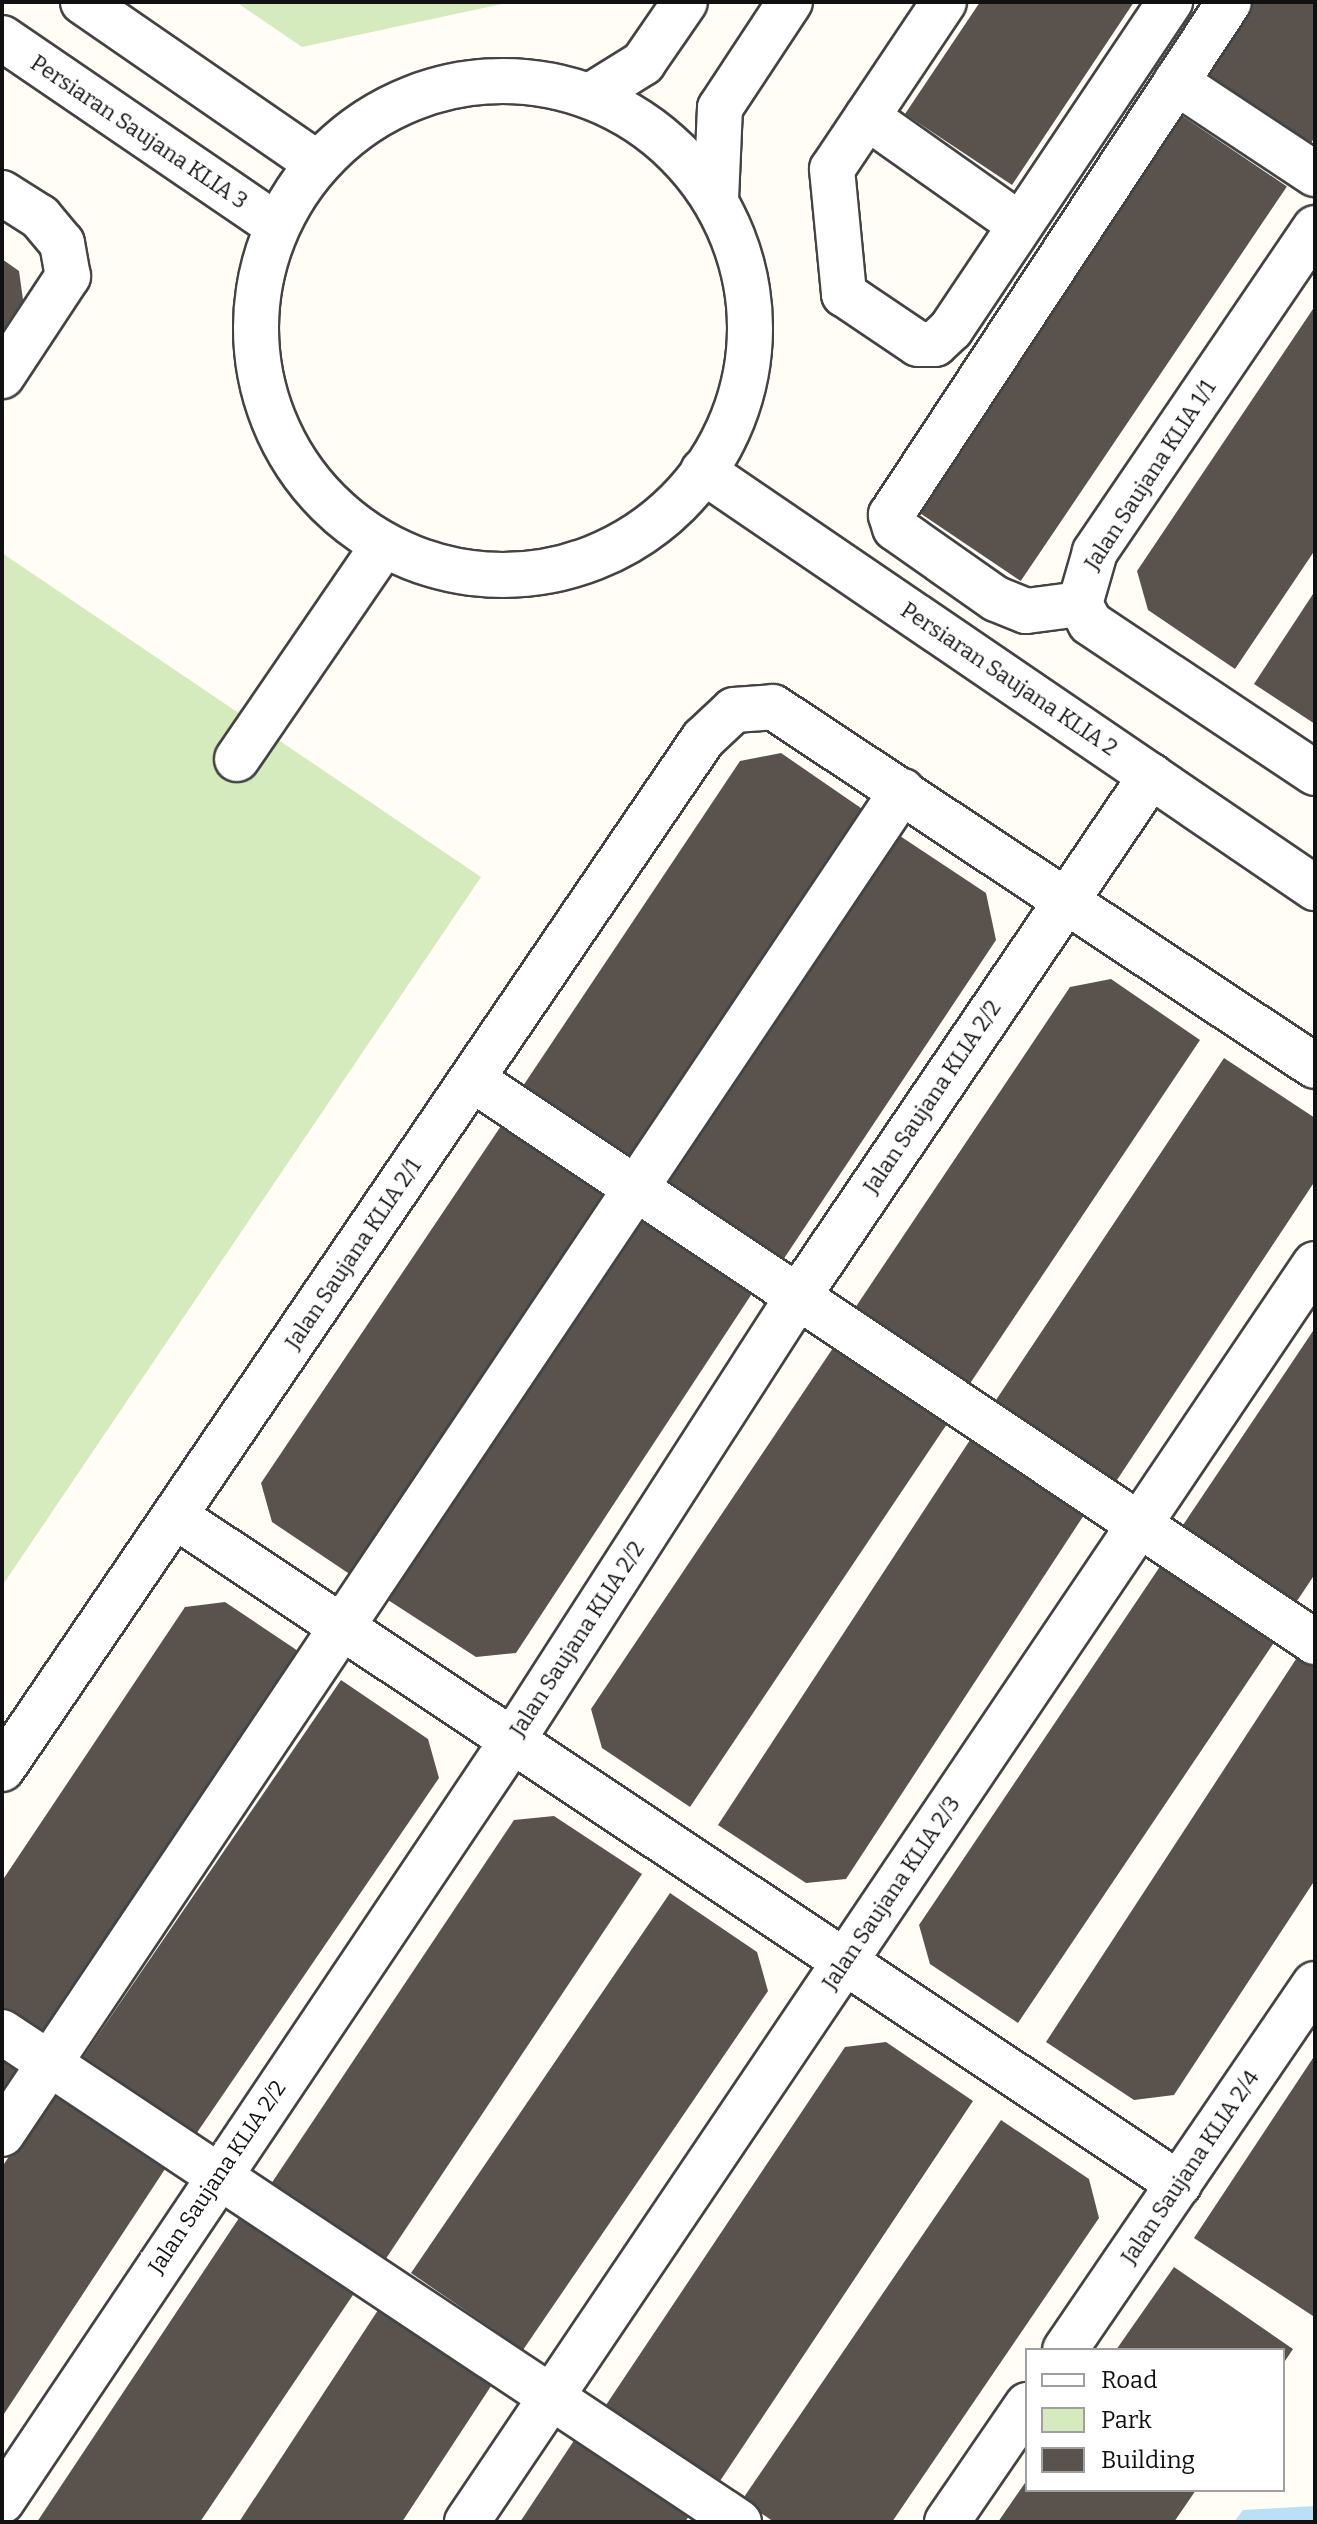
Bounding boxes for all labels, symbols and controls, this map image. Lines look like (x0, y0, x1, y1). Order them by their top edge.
street label: Persiaran Saujana KLIA 3 (26, 50, 252, 214)
street label: Jalan Saujana KLIA 1/1 (1079, 375, 1221, 575)
street label: Persiaran Saujana KLIA 2 (896, 597, 1122, 761)
street label: Jalan Saujana KLIA 2/2 (858, 996, 1006, 1198)
street label: Jalan Saujana KLIA 2/1 (279, 1154, 427, 1354)
street label: Jalan Saujana KLIA 2/2 (504, 1537, 650, 1741)
street label: Jalan Saujana KLIA 2/3 (816, 1791, 966, 1995)
street label: Jalan Saujana KLIA 2/4 (1115, 2065, 1265, 2269)
street label: Jalan Saujana KLIA 2/2 (143, 2076, 291, 2278)
legend (1025, 2348, 1285, 2492)
text: Road (1101, 2366, 1157, 2394)
text: Park (1101, 2406, 1152, 2434)
text: Building (1101, 2446, 1195, 2474)

